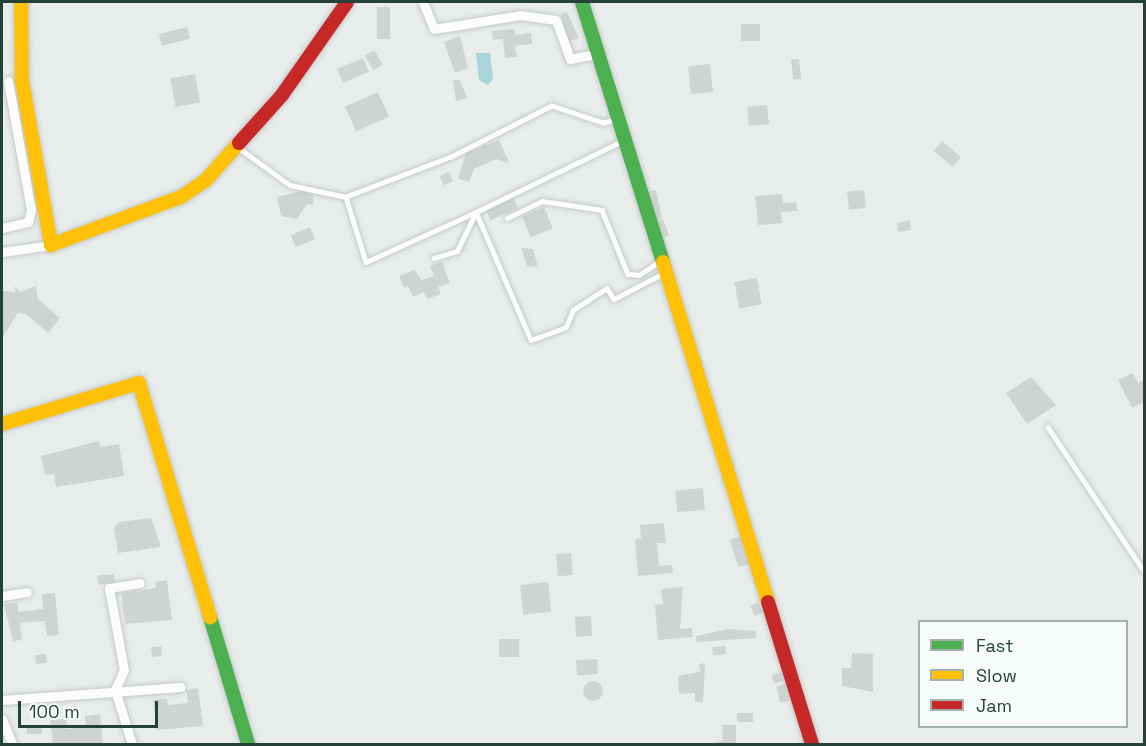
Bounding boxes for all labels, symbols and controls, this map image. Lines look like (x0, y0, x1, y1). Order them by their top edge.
legend (918, 620, 1128, 728)
text: Fast (976, 634, 1013, 657)
text: Slow (976, 664, 1017, 687)
scale bar (21, 689, 160, 727)
text: Jam (976, 694, 1012, 717)
text: 100 m (29, 700, 80, 723)

